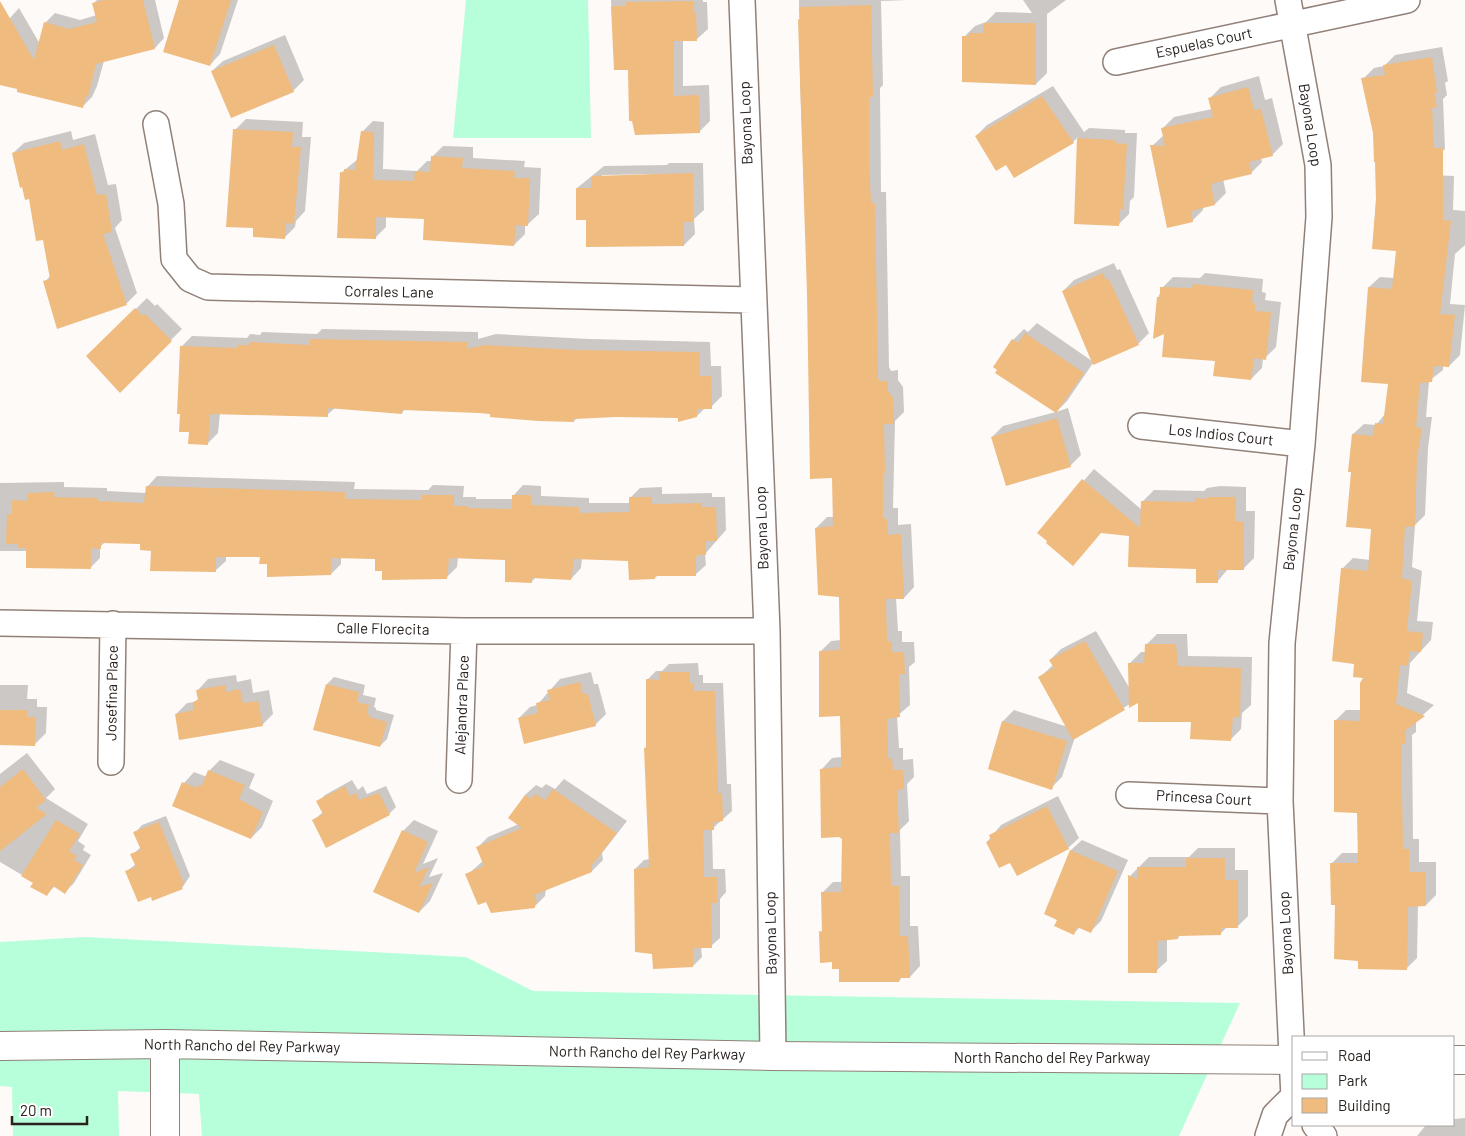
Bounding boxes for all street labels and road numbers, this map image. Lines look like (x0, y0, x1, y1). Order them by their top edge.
street label: Espuelas Court (1154, 23, 1254, 61)
street label: Bayona Loop (735, 81, 755, 165)
street label: Bayona Loop (1296, 82, 1326, 168)
street label: Corrales Lane (344, 281, 434, 301)
street label: Los Indios Court (1168, 420, 1275, 448)
street label: Bayona Loop (751, 486, 771, 570)
street label: Bayona Loop (1279, 486, 1305, 571)
street label: Calle Florecita (336, 618, 430, 638)
street label: Josefina Place (101, 645, 121, 741)
street label: Alejandra Place (450, 655, 472, 755)
street label: Princesa Court (1156, 785, 1252, 809)
street label: Bayona Loop (760, 891, 780, 975)
street label: Bayona Loop (1274, 891, 1296, 975)
street label: North Rancho del Rey Parkway (144, 1034, 340, 1056)
street label: North Rancho del Rey Parkway (549, 1041, 745, 1063)
street label: North Rancho del Rey Parkway (954, 1048, 1150, 1066)

